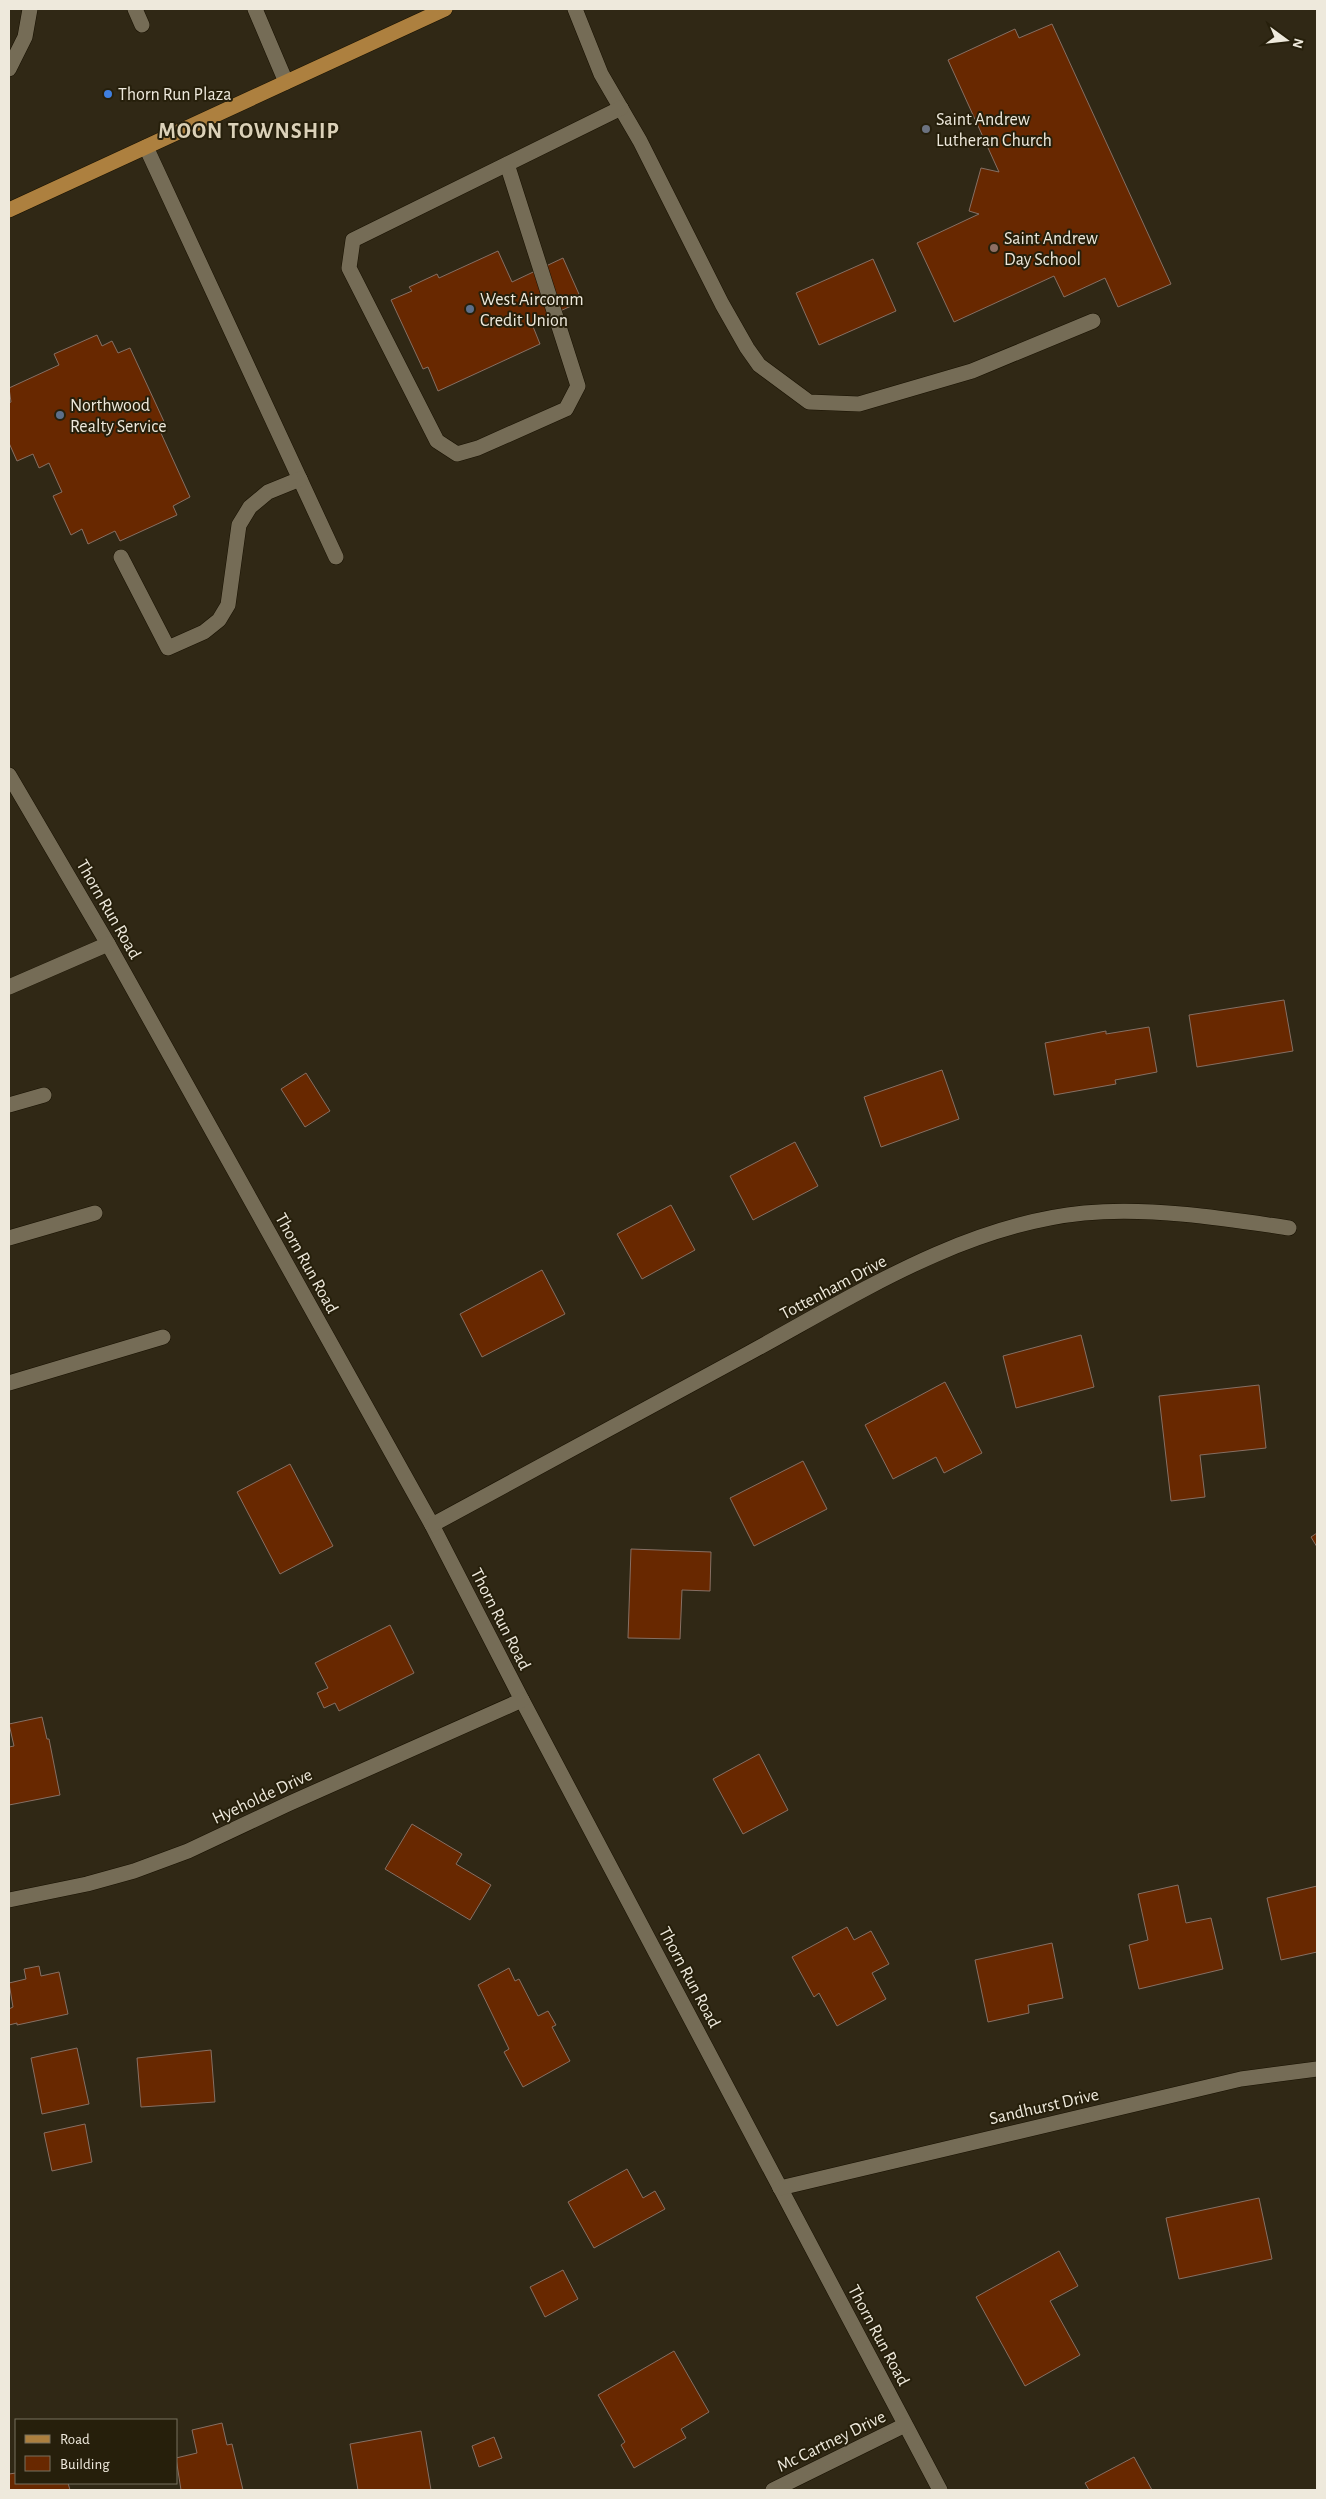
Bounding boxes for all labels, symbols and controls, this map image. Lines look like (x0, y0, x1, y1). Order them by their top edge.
north arrow (1261, 15, 1311, 65)
text: N (1290, 37, 1306, 50)
place label: Thorn Run Plaza (118, 86, 231, 104)
marker: Thorn Run Plaza (102, 88, 114, 100)
place label: Saint Andrew Lutheran Church (936, 111, 1052, 150)
district label: MOON TOWNSHIP (158, 120, 340, 142)
marker: Saint Andrew Lutheran Church (920, 123, 932, 135)
place label: Saint Andrew Day School (1004, 230, 1098, 269)
marker: Saint Andrew Day School (988, 242, 1000, 254)
place label: West Aircomm Credit Union (480, 291, 584, 330)
marker: West Aircomm Credit Union (464, 303, 476, 315)
place label: Northwood Realty Service (70, 397, 166, 436)
marker: Northwood Realty Service (54, 409, 66, 421)
street label: Thorn Run Road (72, 857, 144, 962)
street label: Thorn Run Road (271, 1210, 341, 1317)
street label: Tottenham Drive (777, 1252, 890, 1323)
street label: Thorn Run Road (467, 1566, 533, 1673)
street label: Hyeholde Drive (210, 1766, 315, 1828)
street label: Thorn Run Road (655, 1924, 723, 2031)
street label: Sandhurst Drive (988, 2086, 1101, 2128)
street label: Thorn Run Road (844, 2282, 912, 2389)
street label: Mc Cartney Drive (774, 2408, 889, 2476)
legend (15, 2419, 178, 2484)
text: Road (60, 2432, 90, 2447)
text: Building (60, 2457, 110, 2472)

